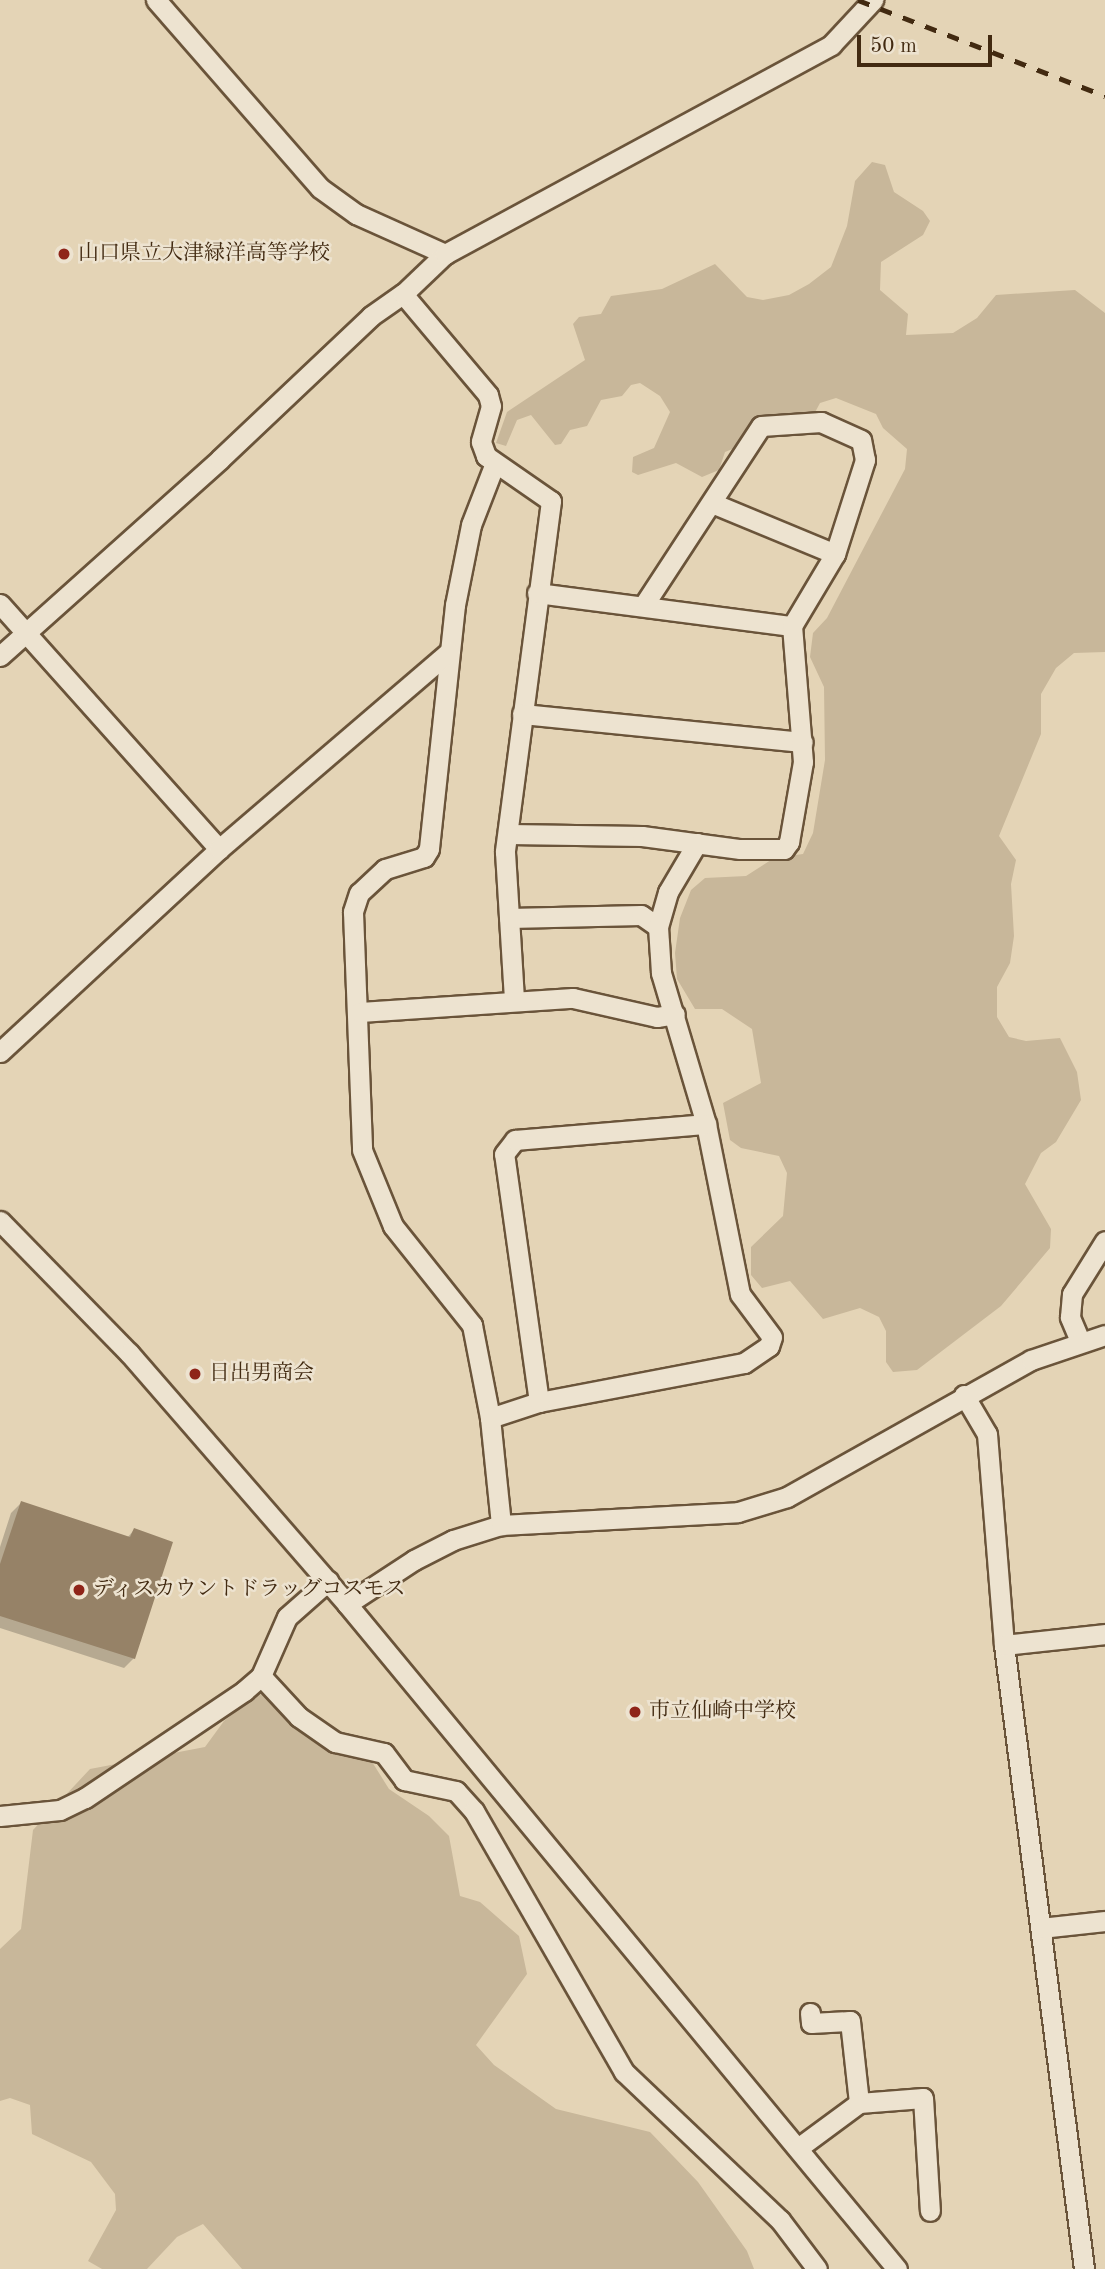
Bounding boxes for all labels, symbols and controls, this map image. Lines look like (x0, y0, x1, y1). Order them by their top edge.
scale bar (860, 21, 995, 65)
text: 50 m (870, 36, 917, 57)
place label: 山口県立大津緑洋高等学校 (78, 241, 330, 267)
marker: 山口県立大津緑洋高等学校 (56, 246, 72, 262)
place label: 日出男商会 (209, 1361, 314, 1387)
marker: 日出男商会 (187, 1366, 203, 1382)
place label: ディスカウントドラッグコスモス (93, 1577, 408, 1603)
marker: ディスカウントドラッグコスモス (71, 1582, 87, 1598)
place label: 市立仙崎中学校 (649, 1699, 796, 1725)
marker: 市立仙崎中学校 (627, 1704, 643, 1720)

